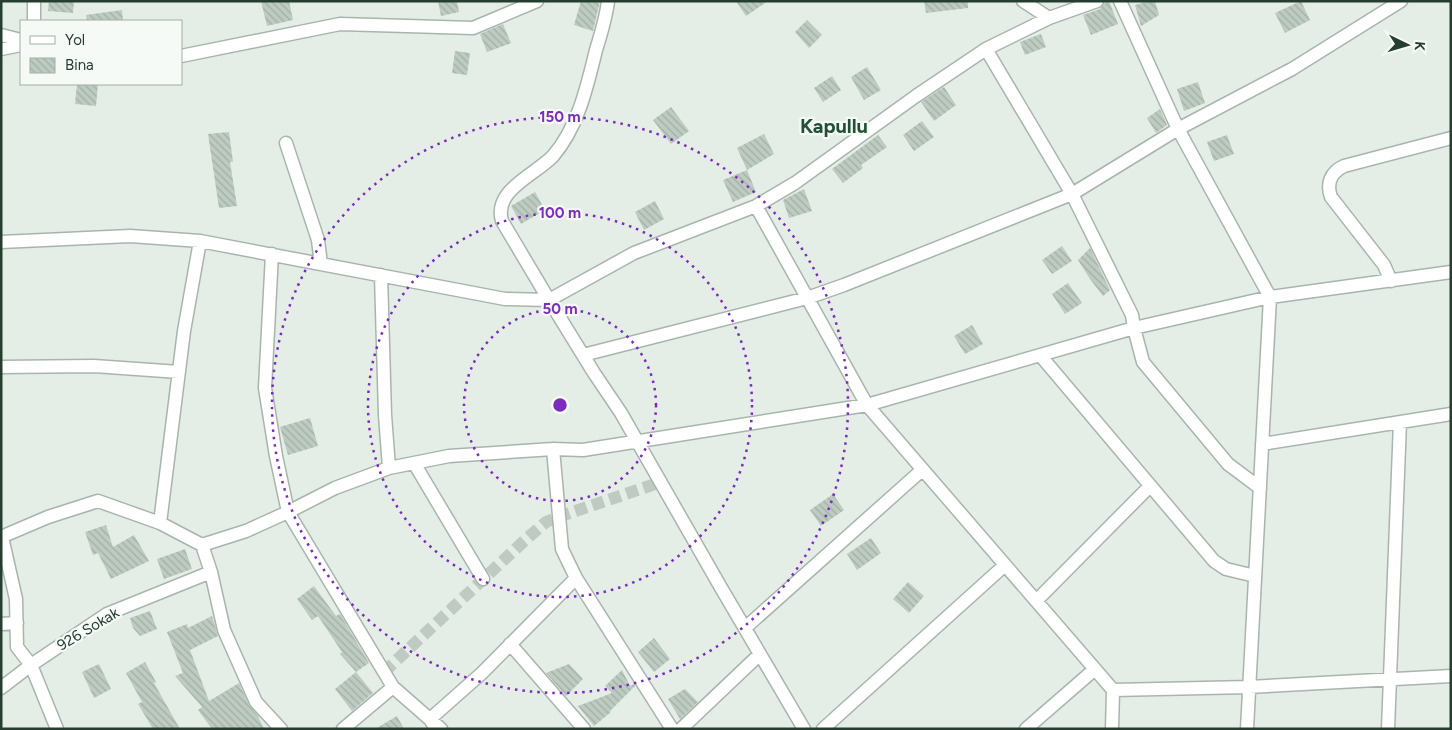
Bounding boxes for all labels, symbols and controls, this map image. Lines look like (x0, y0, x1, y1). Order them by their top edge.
legend (20, 20, 182, 85)
north arrow (1382, 20, 1432, 70)
text: Yol (65, 31, 85, 49)
text: K (1411, 41, 1428, 52)
text: Bina (65, 56, 94, 74)
text: 150 m (539, 108, 581, 126)
district label: Kapullu (800, 114, 868, 138)
text: 100 m (539, 204, 581, 222)
text: 50 m (542, 300, 578, 318)
centre of rings (551, 396, 569, 414)
street label: 926 Sokak (54, 603, 123, 654)

